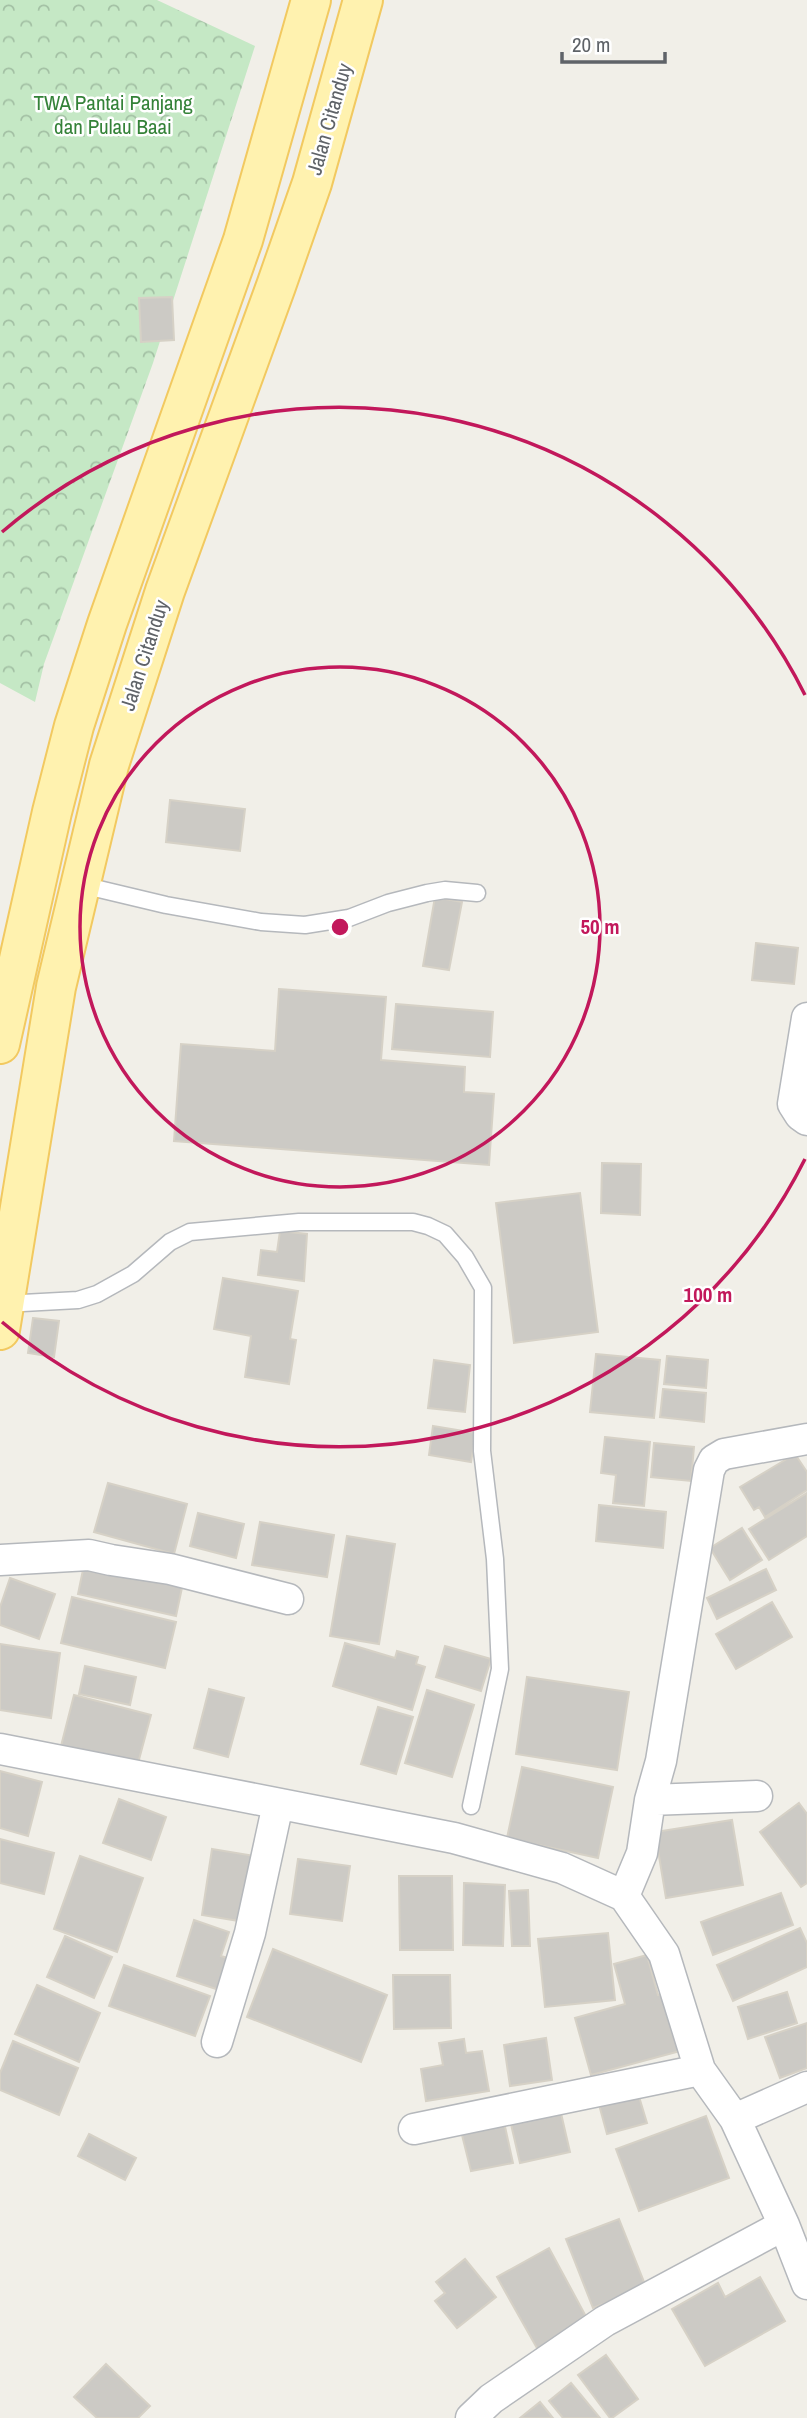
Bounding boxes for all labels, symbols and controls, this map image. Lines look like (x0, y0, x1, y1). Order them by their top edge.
scale bar (562, 21, 665, 65)
text: 20 m (572, 30, 610, 59)
street label: Jalan Citanduy (299, 59, 359, 178)
park label: TWA Pantai Panjang dan Pulau Baai (33, 88, 193, 141)
street label: Jalan Citanduy (112, 596, 176, 714)
text: 50 m (580, 912, 620, 941)
centre of rings (328, 915, 352, 939)
text: 100 m (684, 1280, 732, 1309)

